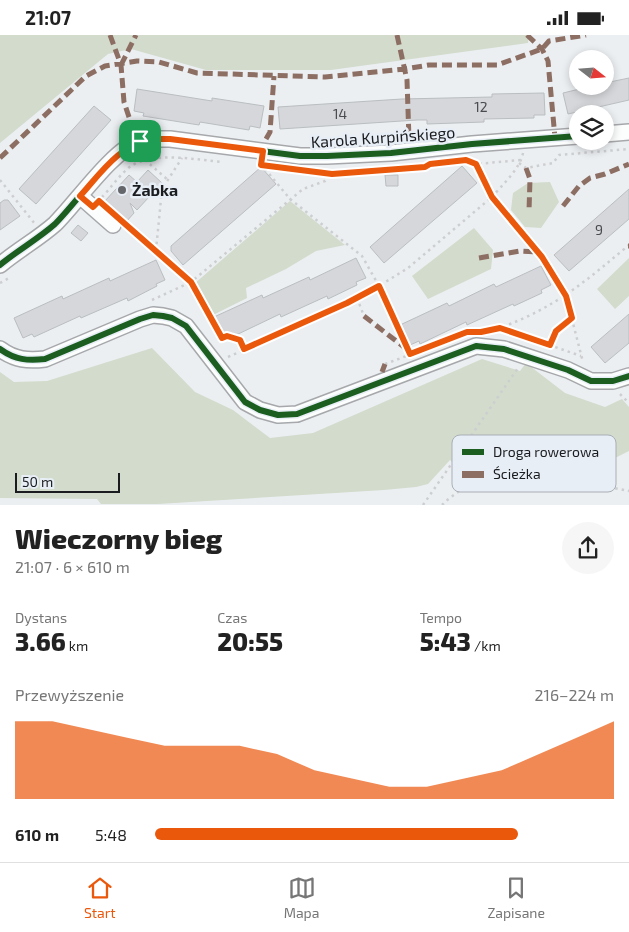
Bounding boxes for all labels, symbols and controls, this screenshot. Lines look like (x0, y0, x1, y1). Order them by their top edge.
text: 21:07 (25, 6, 71, 29)
north arrow (569, 50, 614, 95)
map controls (569, 50, 614, 150)
house number: 12 (474, 98, 488, 115)
house number: 14 (333, 105, 347, 122)
button: layers (569, 105, 614, 150)
pin (119, 120, 161, 162)
street label: Karola Kurpińskiego (310, 122, 456, 151)
icon: arrive (126, 127, 154, 155)
place label: Żabka (132, 180, 178, 199)
marker: Żabka (116, 184, 128, 196)
house number: 9 (595, 221, 603, 238)
legend (452, 435, 616, 492)
text: Droga rowerowa (493, 443, 599, 460)
text: Ścieżka (493, 465, 541, 482)
scale bar (15, 469, 120, 493)
text: 50 m (22, 473, 53, 490)
text: Wieczorny bieg (15, 521, 222, 555)
button: share (562, 522, 614, 574)
text: 21:07 · 6 × 610 m (15, 557, 130, 576)
text: Dystans (15, 609, 67, 626)
text: Czas (217, 609, 247, 626)
text: Tempo (420, 609, 462, 626)
text: 3.66 (15, 626, 66, 656)
text: 20:55 (217, 626, 283, 656)
text: 5:43 (420, 626, 471, 656)
text: km (66, 637, 88, 654)
text: /km (471, 637, 501, 654)
text: Przewyższenie (15, 685, 124, 704)
text: 216–224 m (535, 685, 614, 704)
text: 610 m (15, 825, 59, 844)
text: 5:48 (95, 825, 127, 844)
tab: Start (84, 874, 116, 921)
tab: Mapa (284, 874, 319, 921)
tab: Zapisane (487, 874, 545, 921)

